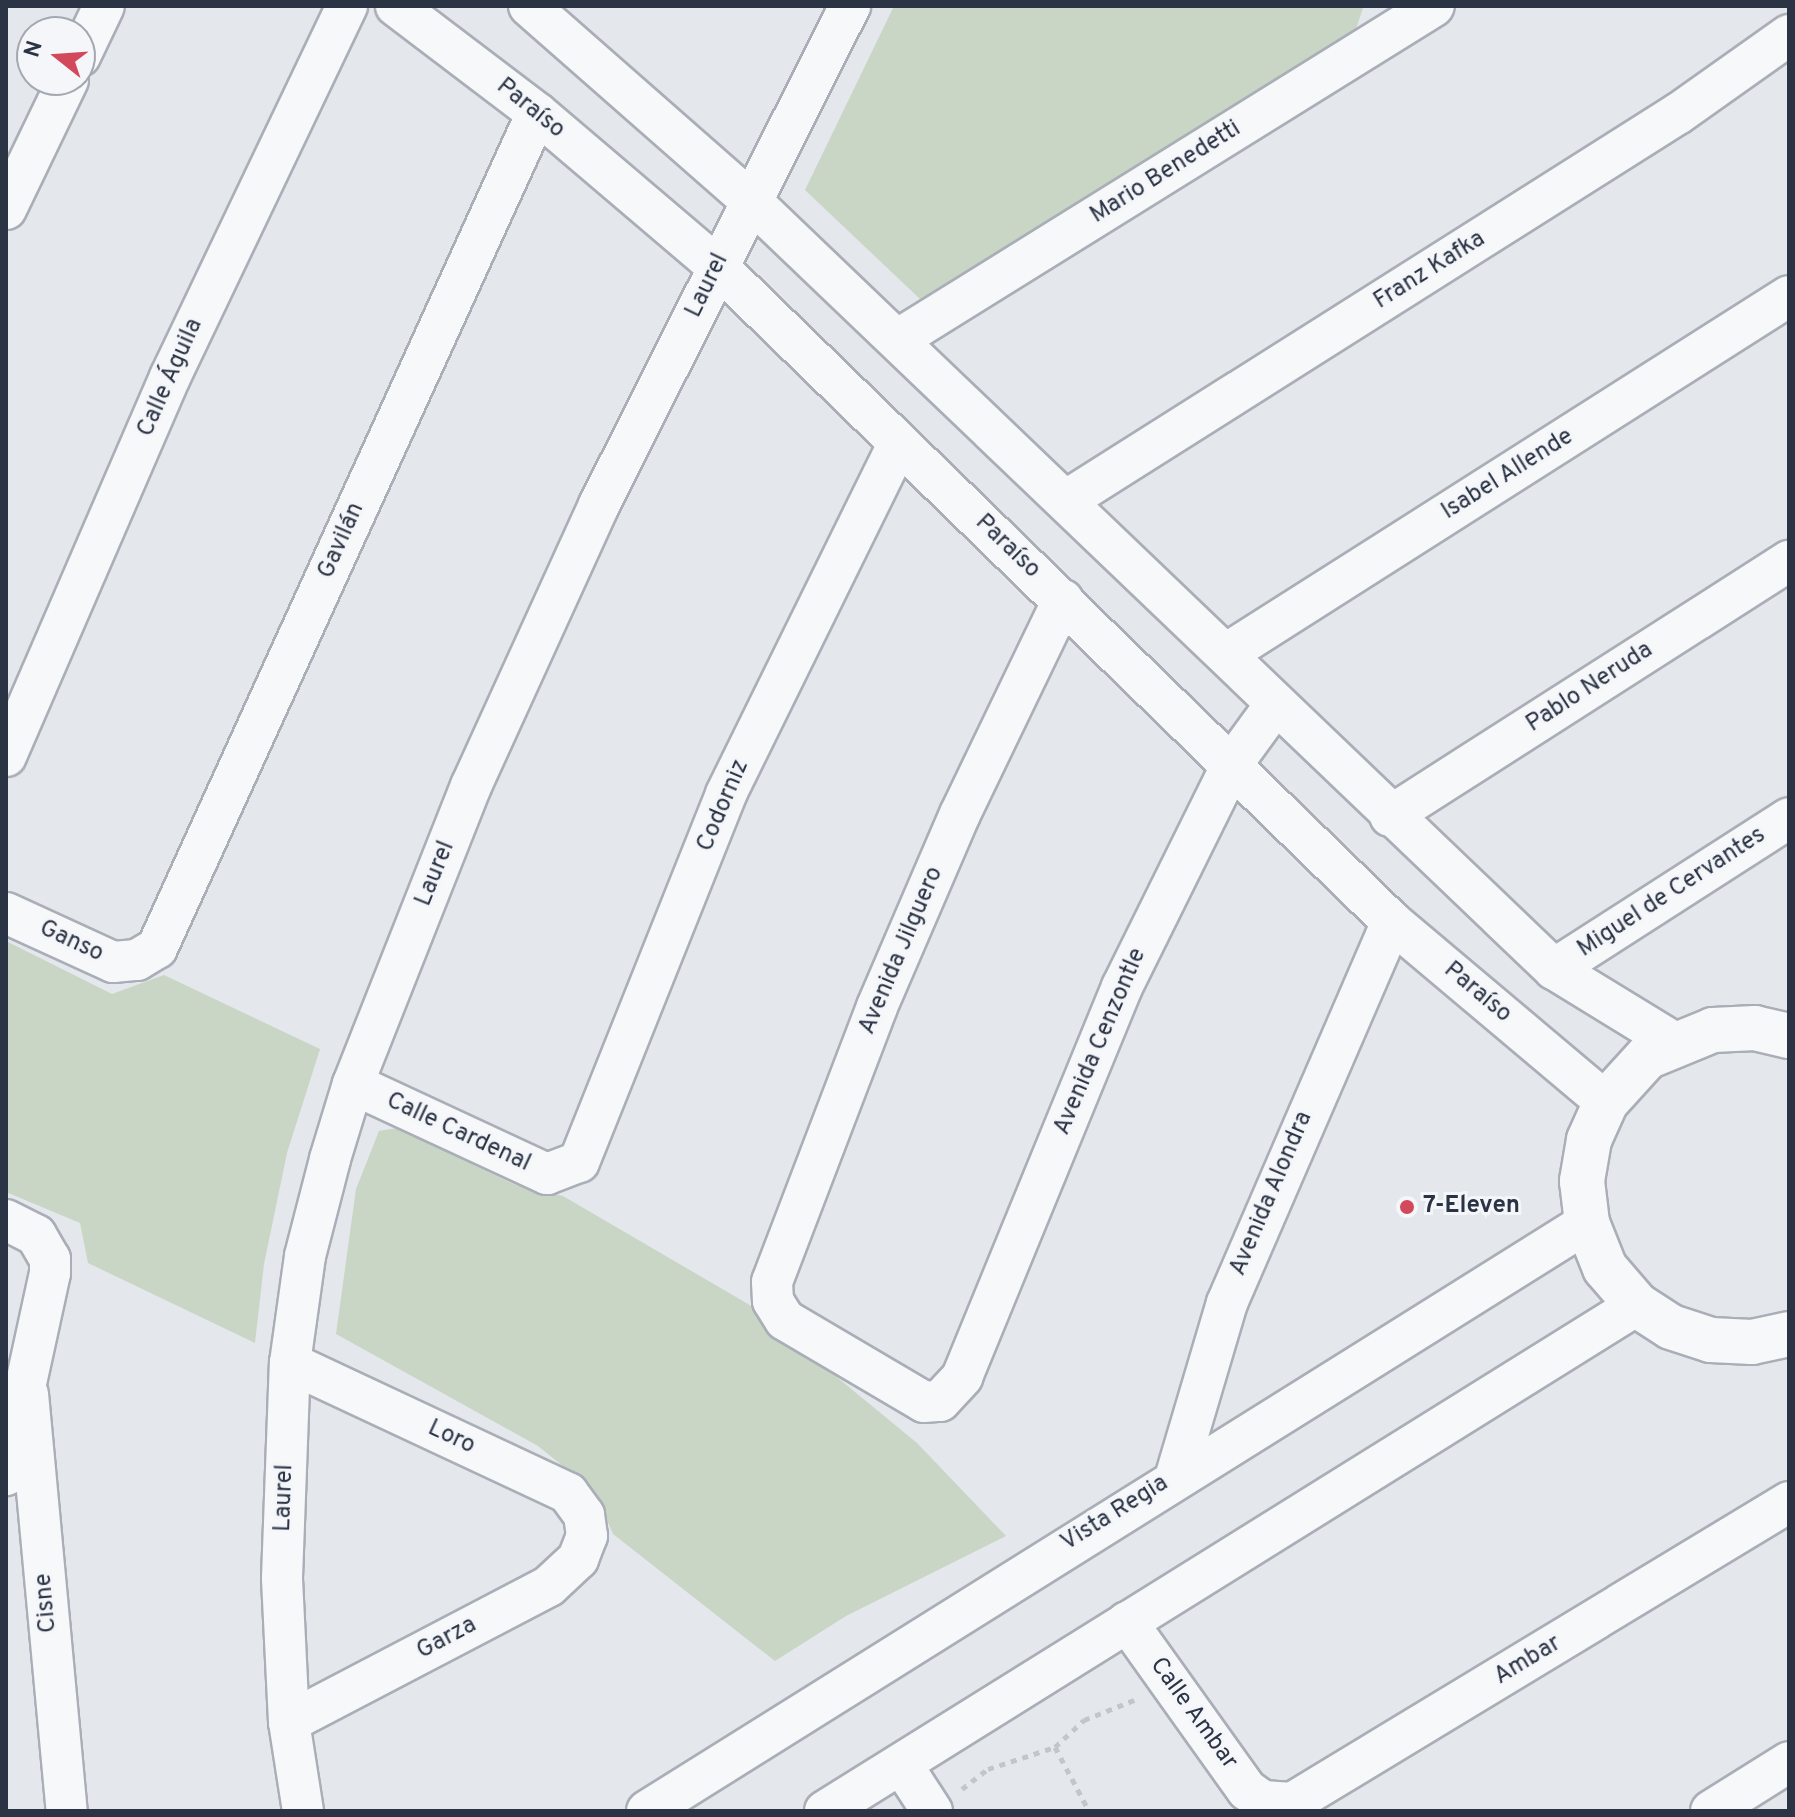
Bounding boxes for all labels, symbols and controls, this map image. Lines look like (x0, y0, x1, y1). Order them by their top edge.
north arrow (16, 16, 96, 96)
text: N (19, 38, 50, 61)
street label: Paraíso (490, 73, 570, 145)
street label: Mario Benedetti (1086, 115, 1246, 231)
street label: Franz Kafka (1369, 226, 1491, 316)
street label: Laurel (680, 249, 736, 323)
street label: Calle Águila (132, 314, 210, 442)
street label: Isabel Allende (1436, 423, 1580, 527)
street label: Gavilán (313, 499, 371, 583)
street label: Paraíso (968, 509, 1046, 585)
street label: Pablo Neruda (1521, 636, 1659, 740)
street label: Codorniz (692, 756, 756, 856)
street label: Miguel de Cervantes (1573, 822, 1771, 964)
street label: Laurel (410, 837, 462, 911)
street label: Avenida Jilguero (854, 863, 950, 1039)
street label: Ganso (34, 915, 108, 969)
street label: Avenida Cenzontle (1049, 944, 1153, 1140)
street label: Paraíso (1437, 956, 1517, 1030)
street label: Calle Cardenal (381, 1087, 535, 1179)
street label: Avenida Alondra (1224, 1107, 1320, 1281)
place label: 7-Eleven (1423, 1193, 1520, 1221)
marker: 7-Eleven (1398, 1198, 1416, 1216)
street label: Loro (423, 1415, 479, 1461)
street label: Laurel (269, 1464, 301, 1532)
street label: Vista Regia (1056, 1470, 1174, 1558)
street label: Cisne (30, 1572, 64, 1634)
street label: Garza (412, 1611, 482, 1667)
street label: Ambar (1489, 1630, 1567, 1692)
street label: Calle Ambar (1143, 1652, 1243, 1776)

